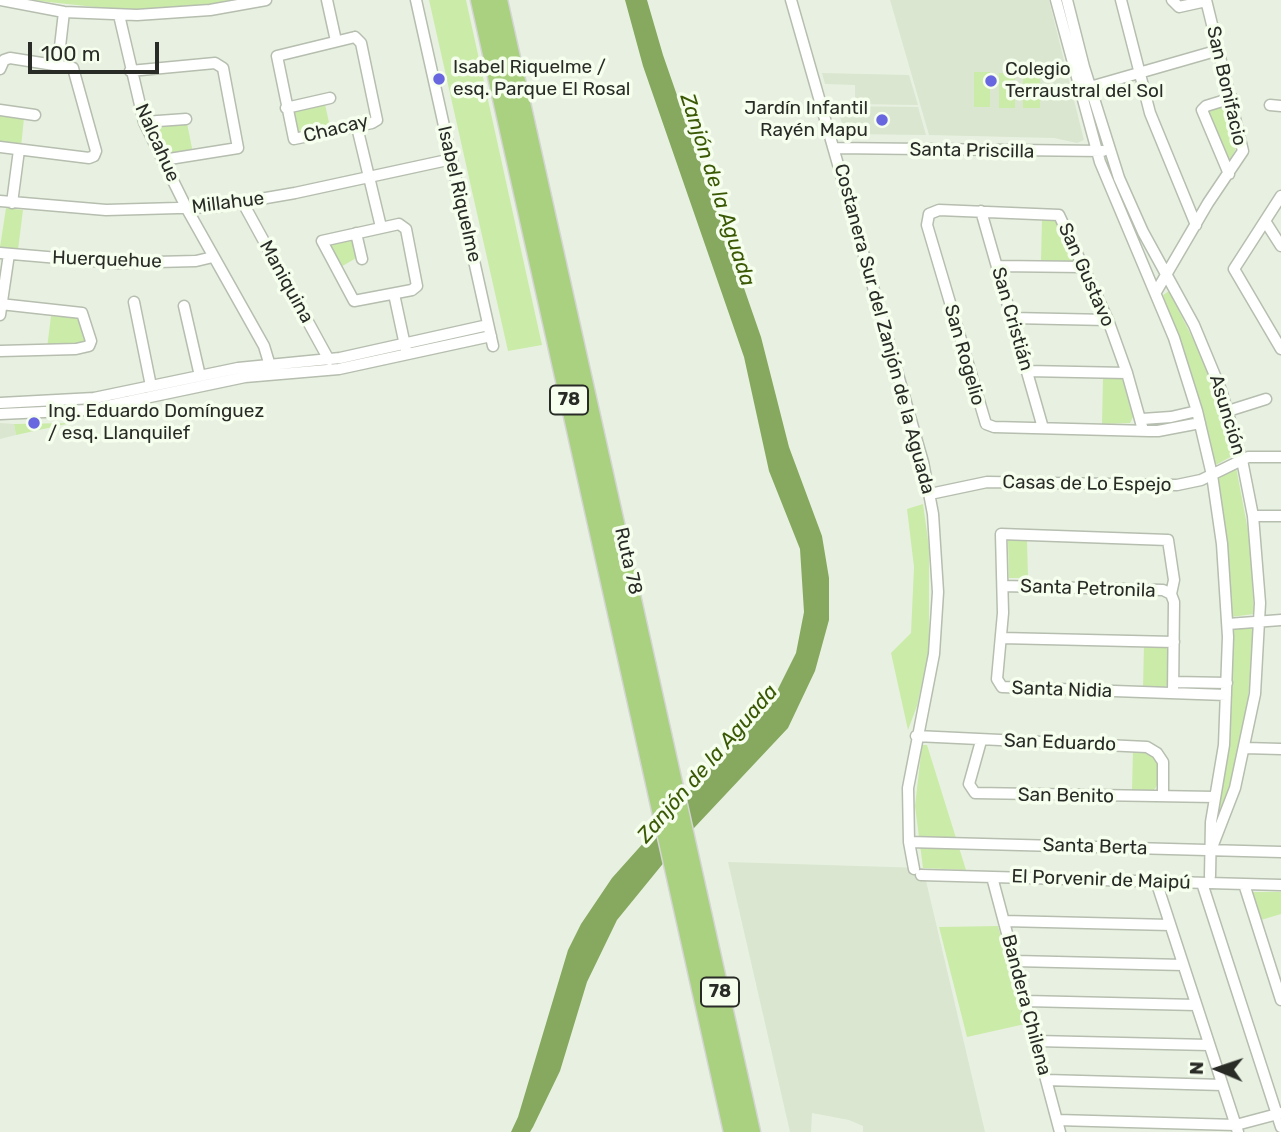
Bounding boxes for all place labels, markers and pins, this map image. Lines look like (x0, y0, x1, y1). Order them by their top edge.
place label: Isabel Riquelme / esq. Parque El Rosal (453, 57, 630, 101)
place label: Colegio Terraustral del Sol (1005, 59, 1164, 103)
marker: Isabel Riquelme / esq. Parque El Rosal (431, 71, 447, 87)
marker: Colegio Terraustral del Sol (983, 73, 999, 89)
place label: Jardín Infantil Rayén Mapu (744, 98, 868, 142)
marker: Jardín Infantil Rayén Mapu (874, 112, 890, 128)
place label: Ing. Eduardo Domínguez / esq. Llanquilef (48, 401, 264, 445)
marker: Ing. Eduardo Domínguez / esq. Llanquilef (26, 415, 42, 431)

